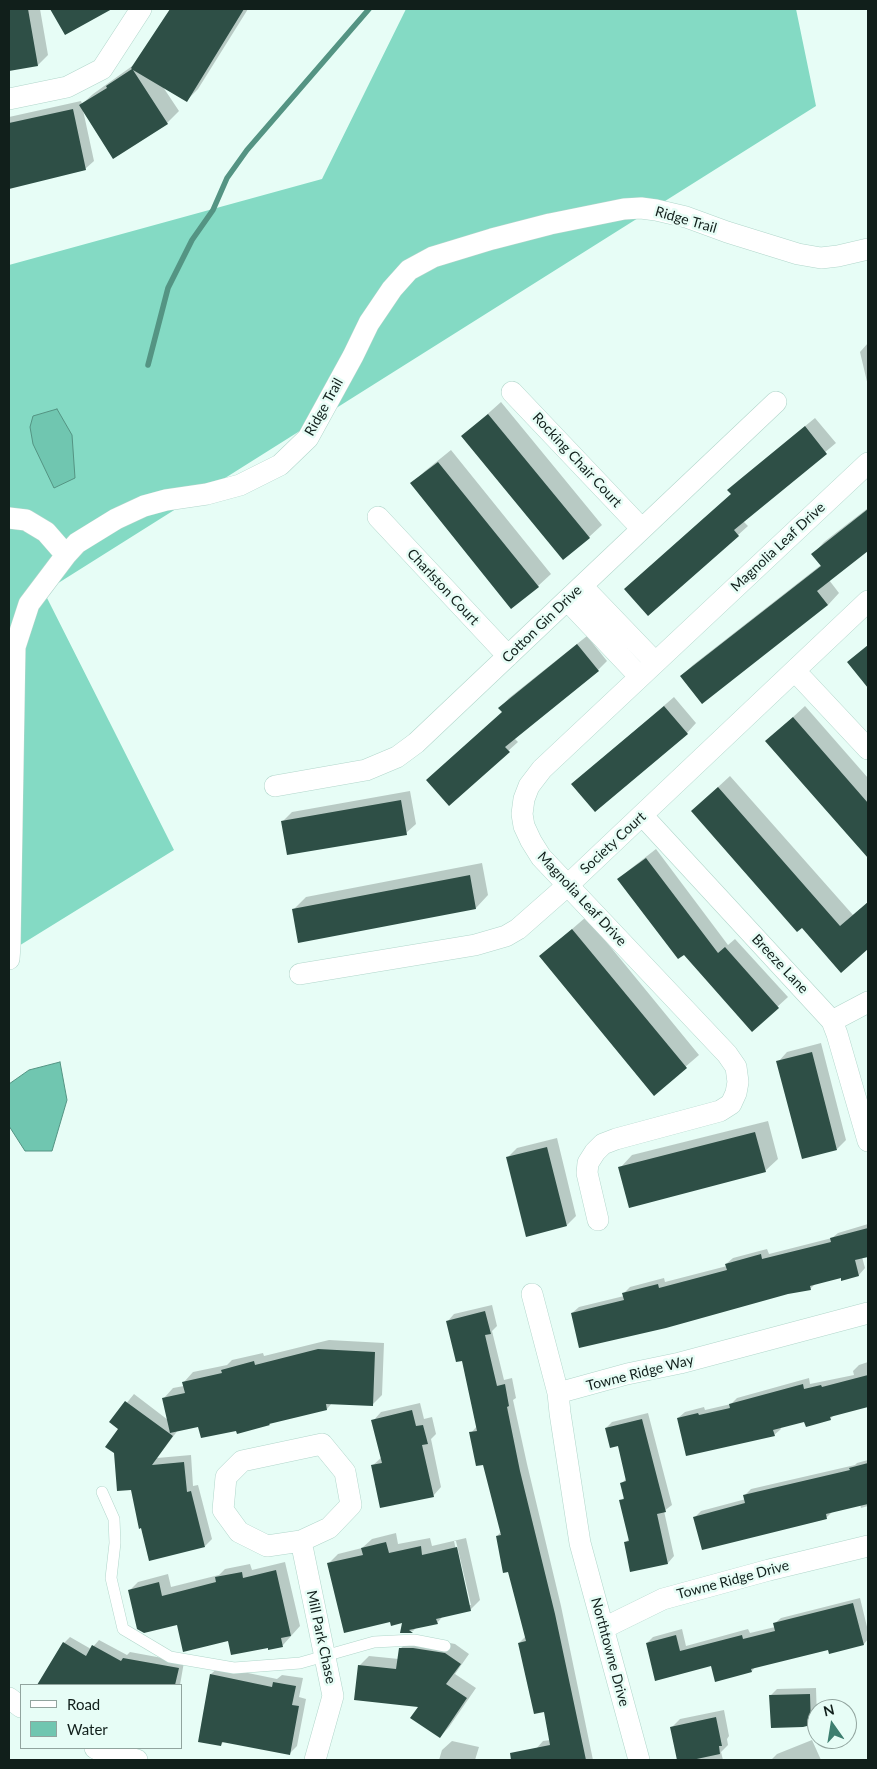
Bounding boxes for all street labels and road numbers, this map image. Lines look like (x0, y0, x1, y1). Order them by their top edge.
street label: Ridge Trail (653, 203, 719, 237)
street label: Ridge Trail (301, 375, 347, 439)
street label: Rocking Chair Court (529, 409, 625, 511)
street label: Magnolia Leaf Drive (727, 499, 829, 595)
street label: Charlston Court (403, 545, 483, 629)
street label: Cotton Gin Drive (499, 582, 585, 666)
street label: Society Court (577, 808, 649, 878)
street label: Magnolia Leaf Drive (534, 848, 630, 950)
street label: Breeze Lane (748, 931, 812, 997)
street label: Towne Ridge Way (585, 1352, 695, 1394)
street label: Towne Ridge Drive (675, 1557, 791, 1603)
street label: Mill Park Chase (303, 1589, 339, 1685)
street label: Northtowne Drive (587, 1596, 633, 1708)

